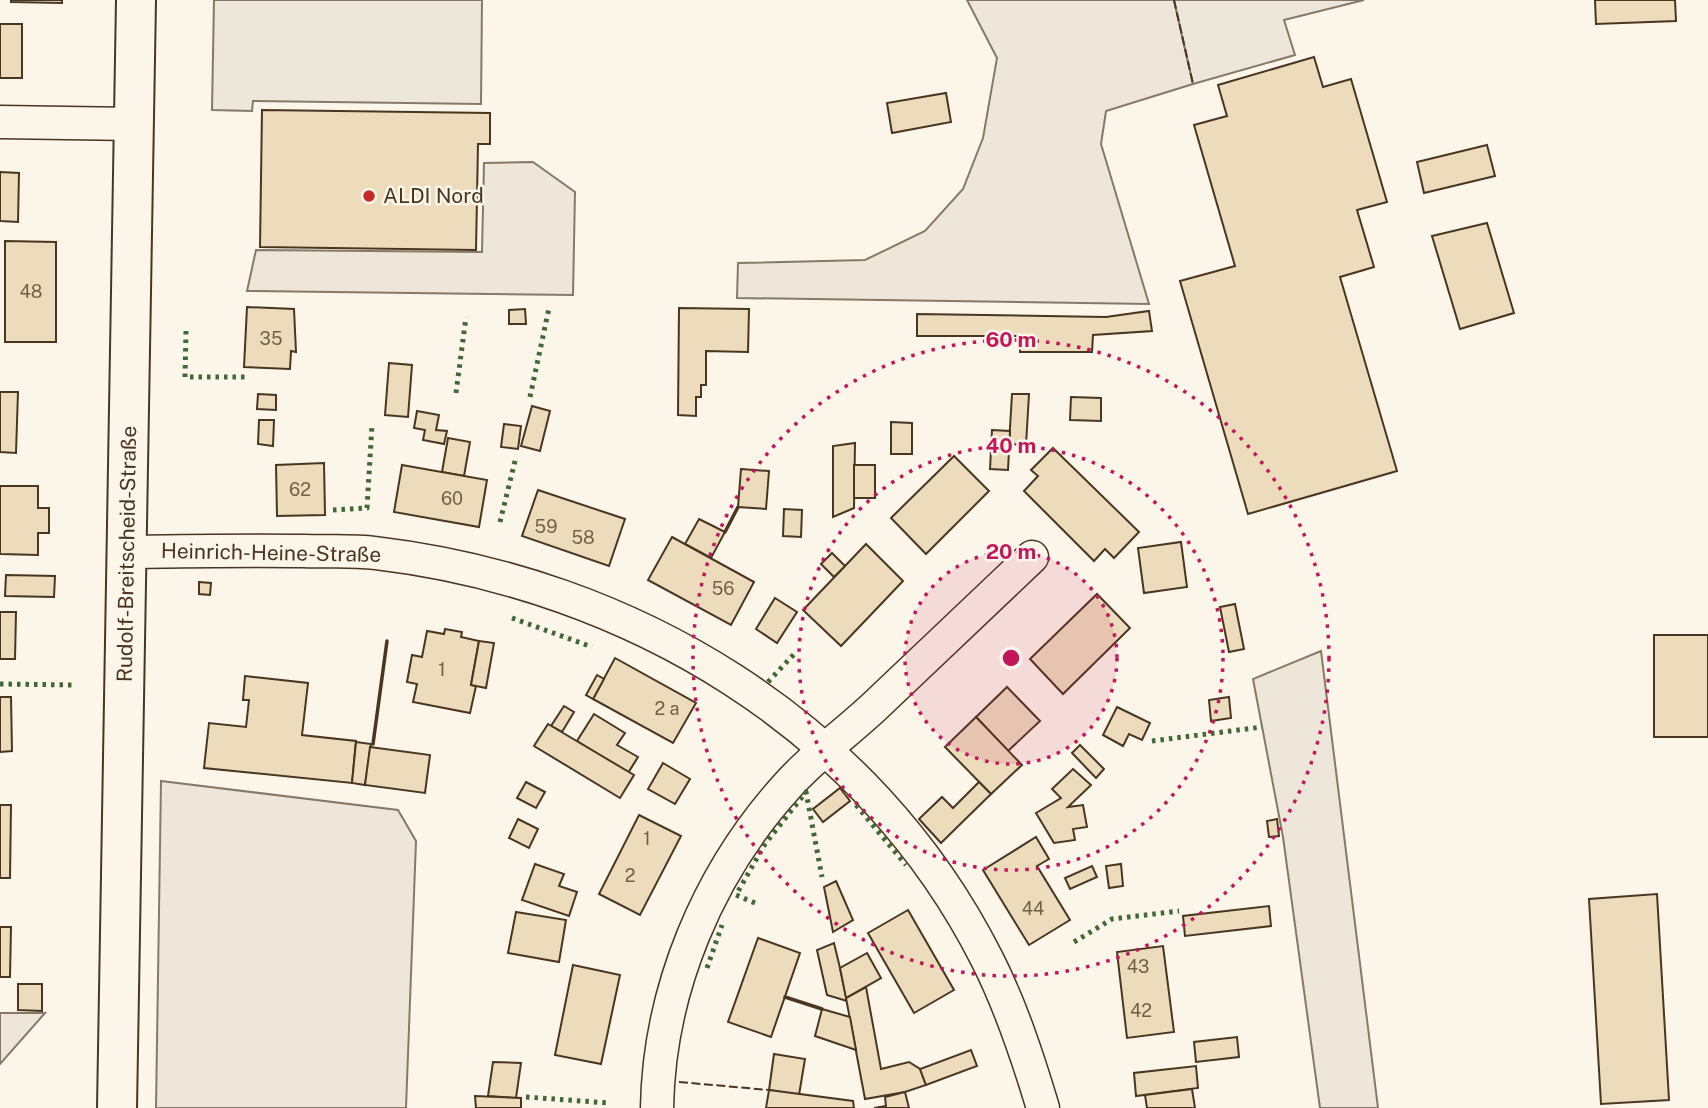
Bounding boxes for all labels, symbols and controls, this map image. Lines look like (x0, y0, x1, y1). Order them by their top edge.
place label: ALDI Nord (383, 183, 484, 208)
marker: ALDI Nord (361, 188, 377, 204)
house number: 48 (20, 281, 42, 302)
text: 60 m (986, 327, 1036, 352)
house number: 35 (260, 328, 282, 349)
street label: Rudolf-Breitscheid-Straße (112, 426, 141, 682)
text: 40 m (986, 433, 1036, 458)
house number: 62 (289, 479, 311, 500)
house number: 60 (441, 488, 463, 509)
house number: 59 (535, 516, 557, 537)
house number: 58 (571, 527, 595, 548)
street label: Heinrich-Heine-Straße (161, 538, 381, 567)
text: 20 m (986, 539, 1036, 564)
house number: 56 (712, 578, 734, 599)
centre of rings (999, 646, 1023, 670)
house number: 1 (438, 659, 446, 680)
house number: 2 a (654, 698, 680, 719)
house number: 1 (643, 828, 651, 849)
house number: 2 (625, 865, 635, 886)
house number: 44 (1022, 898, 1044, 919)
house number: 43 (1127, 956, 1149, 977)
house number: 42 (1130, 1000, 1152, 1021)

